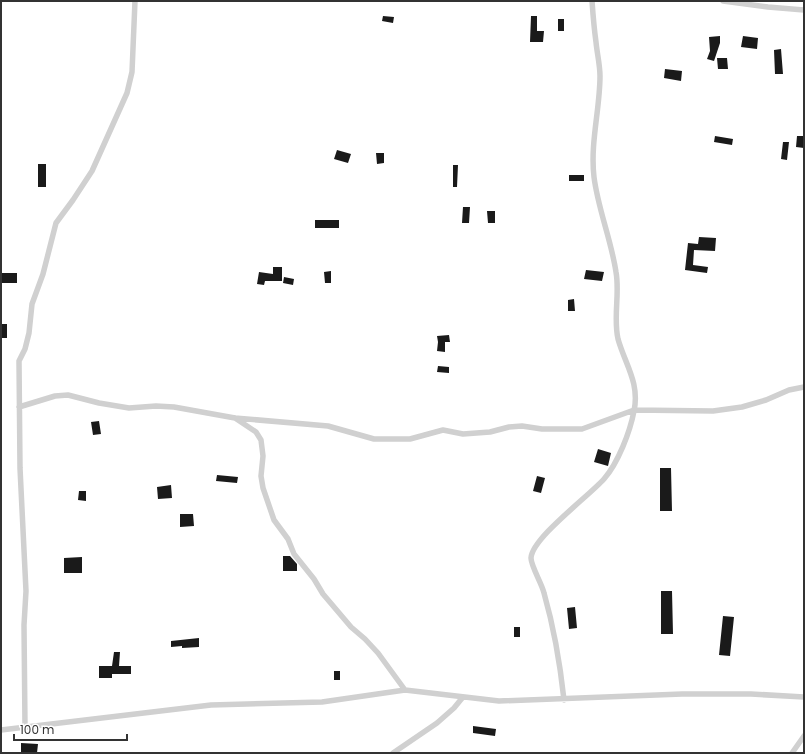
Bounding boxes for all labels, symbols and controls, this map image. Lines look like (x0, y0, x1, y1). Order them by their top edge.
scale bar (14, 716, 127, 742)
text: 100 m (20, 721, 54, 738)

